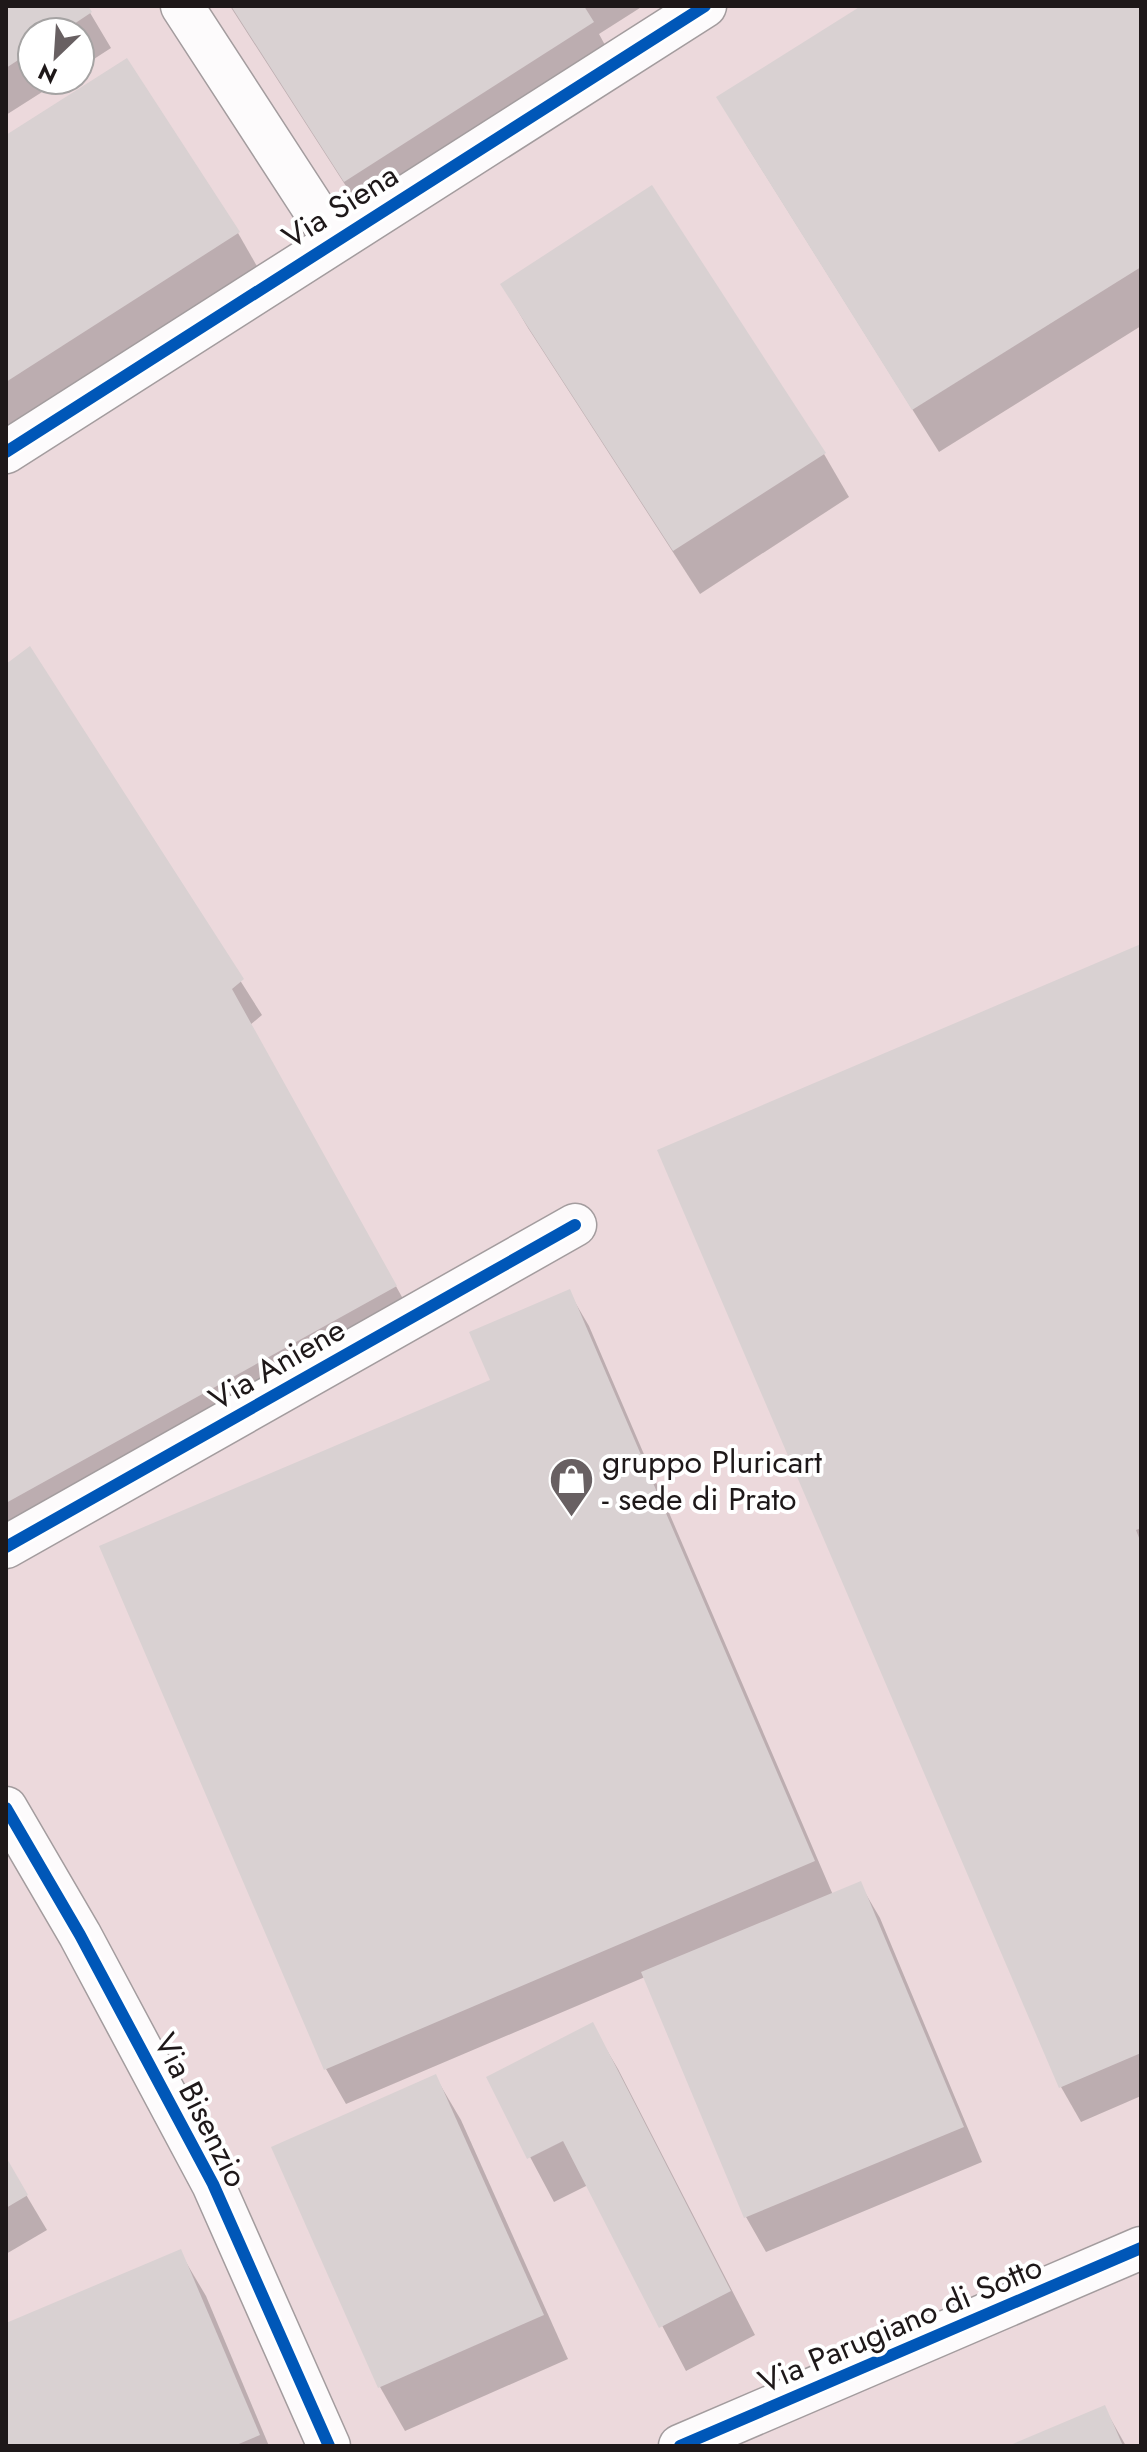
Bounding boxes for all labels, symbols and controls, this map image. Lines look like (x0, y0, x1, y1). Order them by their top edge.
north arrow (16, 16, 96, 96)
text: N (33, 56, 62, 92)
street label: Via Siena (273, 152, 407, 260)
street label: Via Aniene (200, 1306, 354, 1422)
place label: gruppo Pluricart - sede di Prato (602, 1439, 822, 1522)
shop icon: gruppo Pluricart - sede di Prato (547, 1456, 595, 1519)
street label: Via Bisenzio (143, 2025, 259, 2195)
street label: Via Parugiano di Sotto (751, 2243, 1049, 2405)

